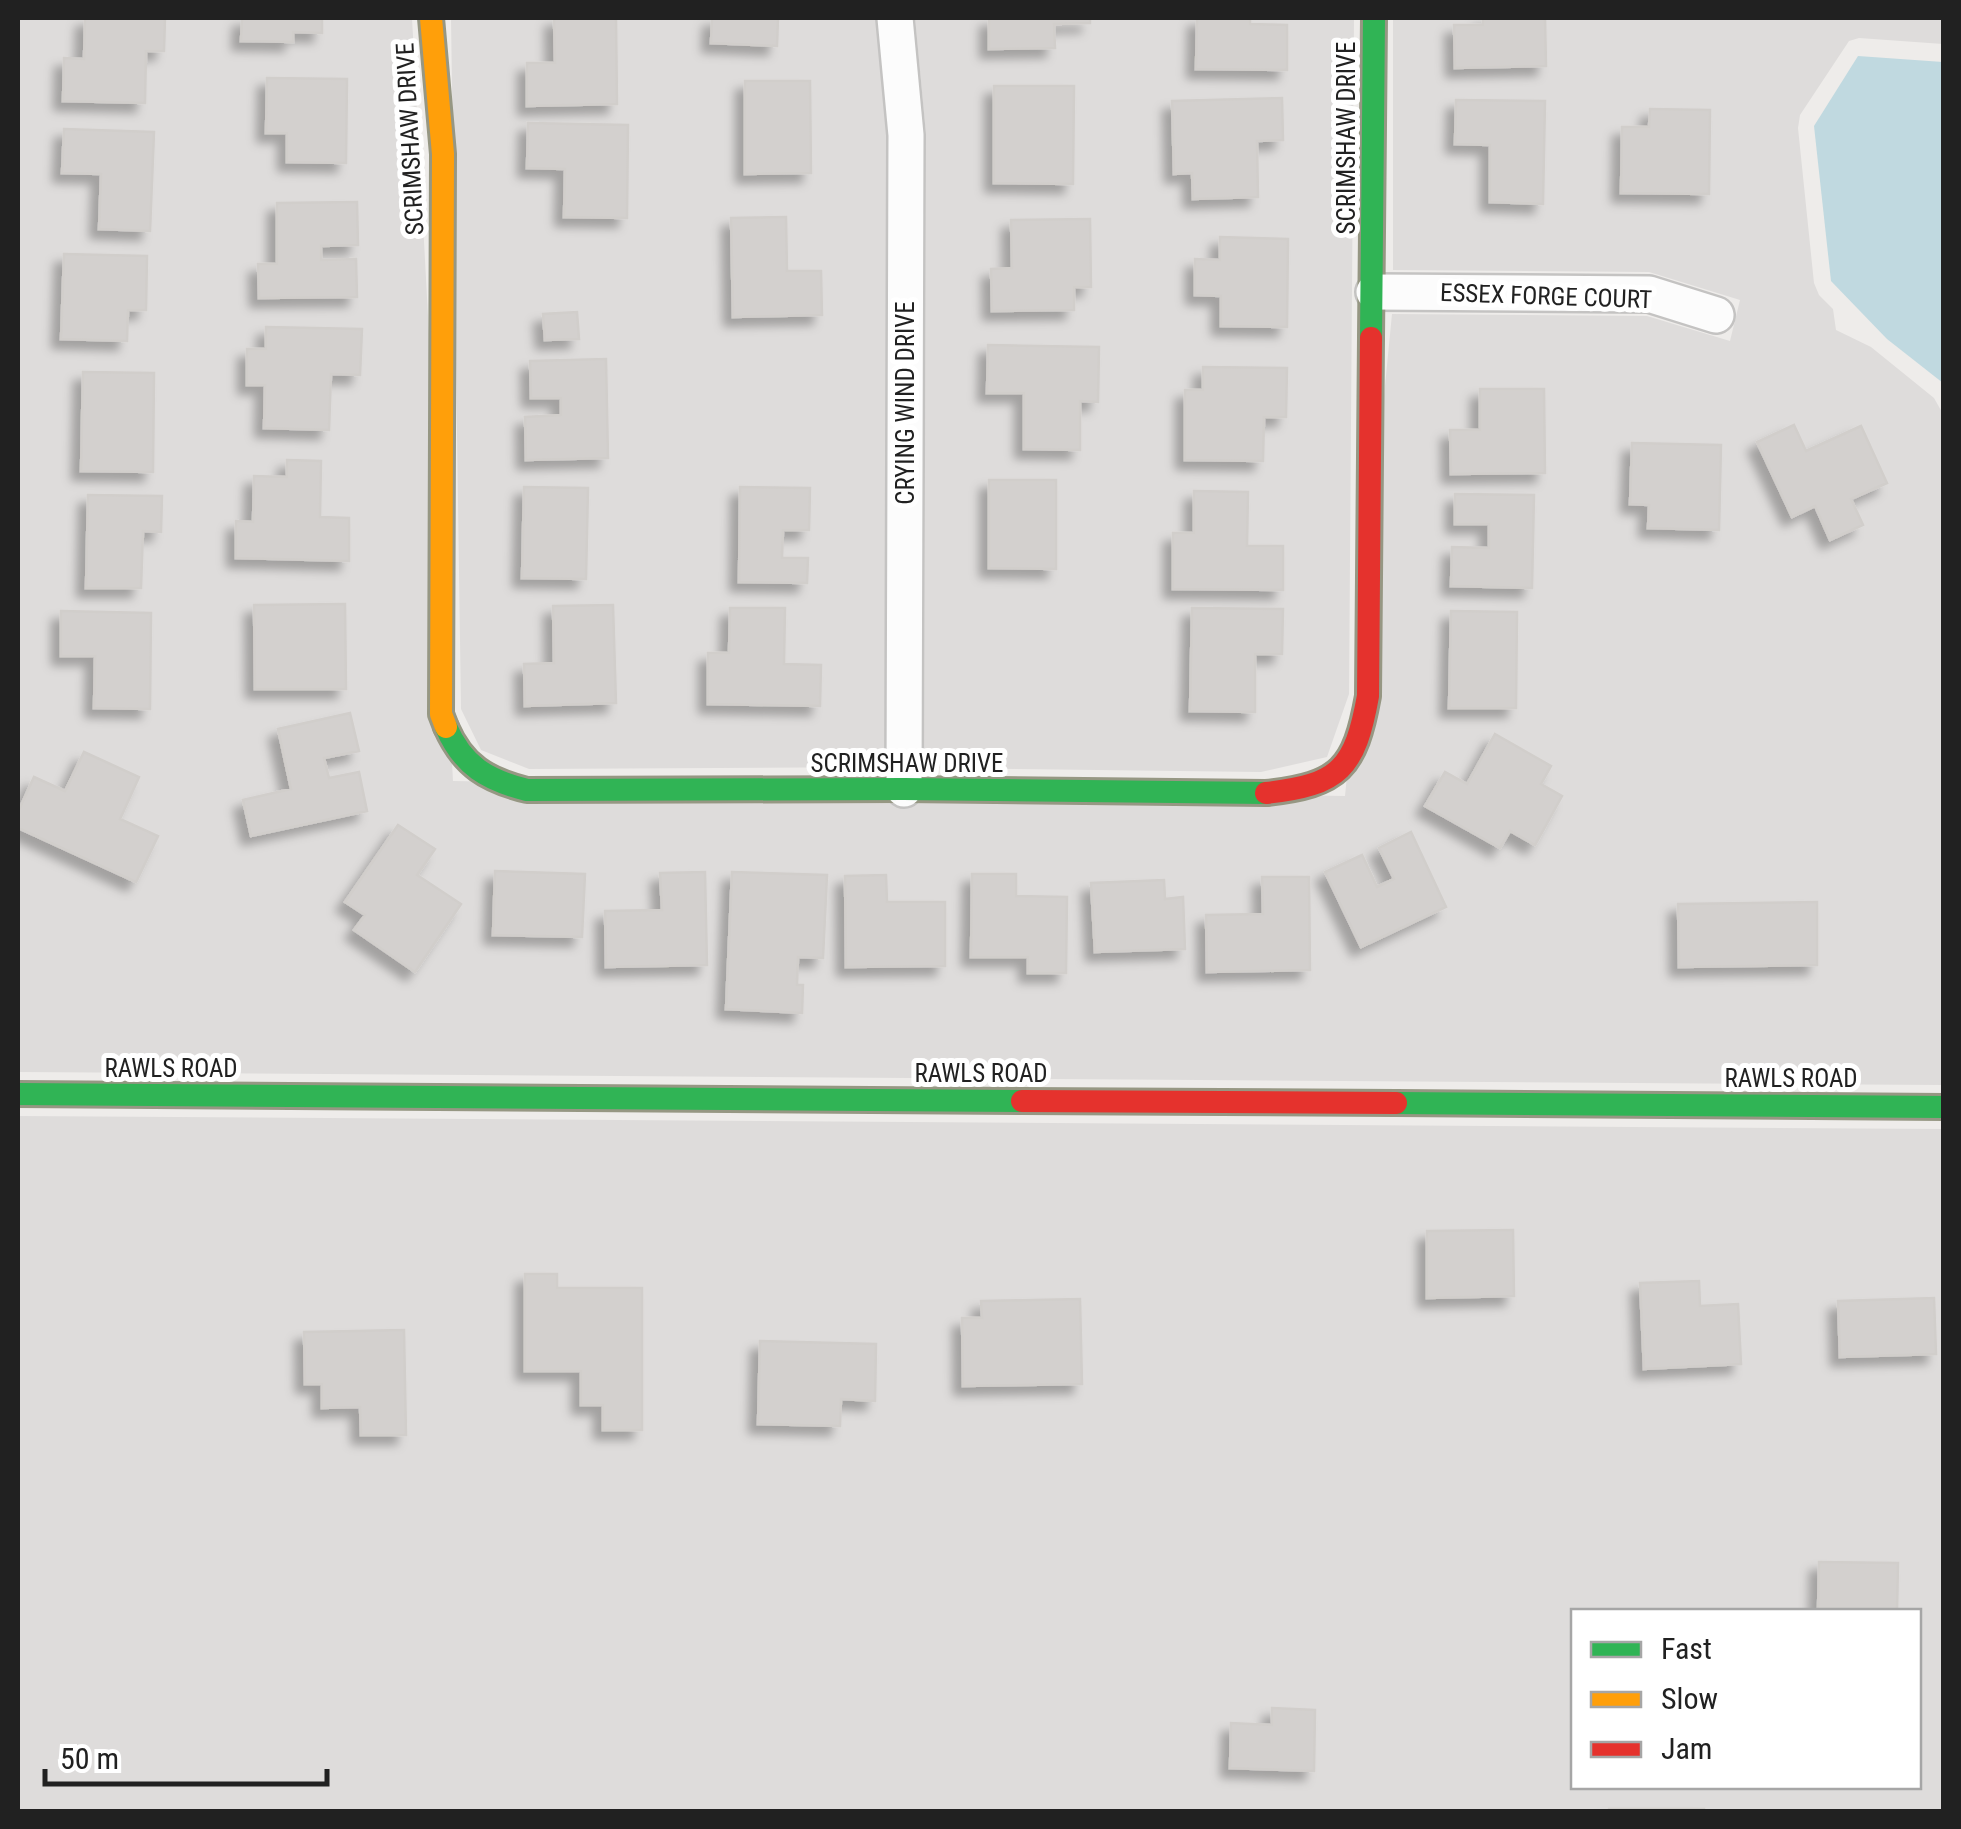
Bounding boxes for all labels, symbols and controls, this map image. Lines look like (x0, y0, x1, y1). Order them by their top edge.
street label: SCRIMSHAW DRIVE (390, 42, 430, 236)
street label: SCRIMSHAW DRIVE (1332, 42, 1361, 234)
street label: ESSEX FORGE COURT (1440, 278, 1652, 314)
street label: CRYING WIND DRIVE (891, 301, 920, 505)
street label: SCRIMSHAW DRIVE (811, 749, 1003, 778)
street label: RAWLS ROAD (104, 1054, 238, 1083)
street label: RAWLS ROAD (914, 1059, 1048, 1088)
street label: RAWLS ROAD (1724, 1064, 1858, 1093)
legend (1571, 1609, 1921, 1789)
text: Fast (1661, 1631, 1712, 1666)
text: Slow (1661, 1681, 1718, 1716)
scale bar (45, 1724, 328, 1786)
text: Jam (1661, 1731, 1712, 1766)
text: 50 m (60, 1741, 119, 1776)

